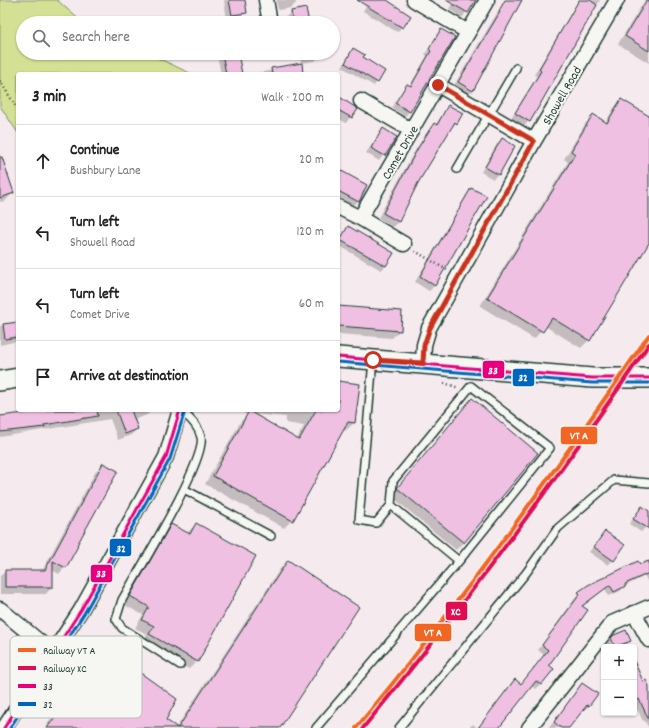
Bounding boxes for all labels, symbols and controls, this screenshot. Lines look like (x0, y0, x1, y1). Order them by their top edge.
search box (16, 16, 340, 60)
icon: search (30, 27, 52, 49)
text: Search here (62, 27, 130, 49)
street label: Showell Road (539, 63, 588, 129)
route end (429, 76, 447, 94)
text: 3 min (32, 86, 66, 110)
text: Walk · 200 m (261, 89, 324, 108)
street label: Comet Drive (378, 122, 424, 184)
text: Continue (70, 140, 119, 162)
icon: ahead (32, 150, 54, 172)
text: 20 m (299, 151, 324, 170)
text: Bushbury Lane (70, 162, 141, 181)
text: Turn left (70, 212, 119, 234)
icon: left (32, 222, 54, 244)
text: 120 m (296, 223, 324, 242)
text: Showell Road (70, 234, 135, 253)
text: Turn left (70, 284, 119, 306)
icon: left (32, 294, 54, 316)
text: 60 m (299, 295, 324, 314)
text: Comet Drive (70, 306, 130, 325)
route start (364, 351, 382, 369)
line badge: 33 (482, 360, 505, 379)
text: 33 (488, 364, 498, 380)
icon: arrive (32, 366, 54, 388)
text: Arrive at destination (70, 366, 188, 388)
line badge: 32 (512, 368, 535, 387)
text: 32 (518, 371, 528, 387)
line badge: VT A (560, 426, 598, 445)
text: VT A (570, 429, 588, 445)
line badge: 32 (109, 538, 132, 557)
text: 32 (116, 542, 126, 558)
line badge: 33 (90, 564, 113, 583)
text: 33 (96, 567, 106, 583)
line badge: XC (445, 601, 468, 621)
text: XC (451, 605, 461, 621)
line badge: VT A (414, 623, 452, 642)
text: VT A (424, 626, 442, 642)
legend (10, 636, 142, 718)
text: Railway VT A (43, 644, 96, 660)
map controls (601, 644, 637, 716)
button: + (601, 644, 637, 680)
text: Railway XC (43, 662, 87, 678)
text: 33 (43, 680, 53, 696)
button: − (601, 680, 637, 716)
text: 32 (43, 698, 53, 714)

